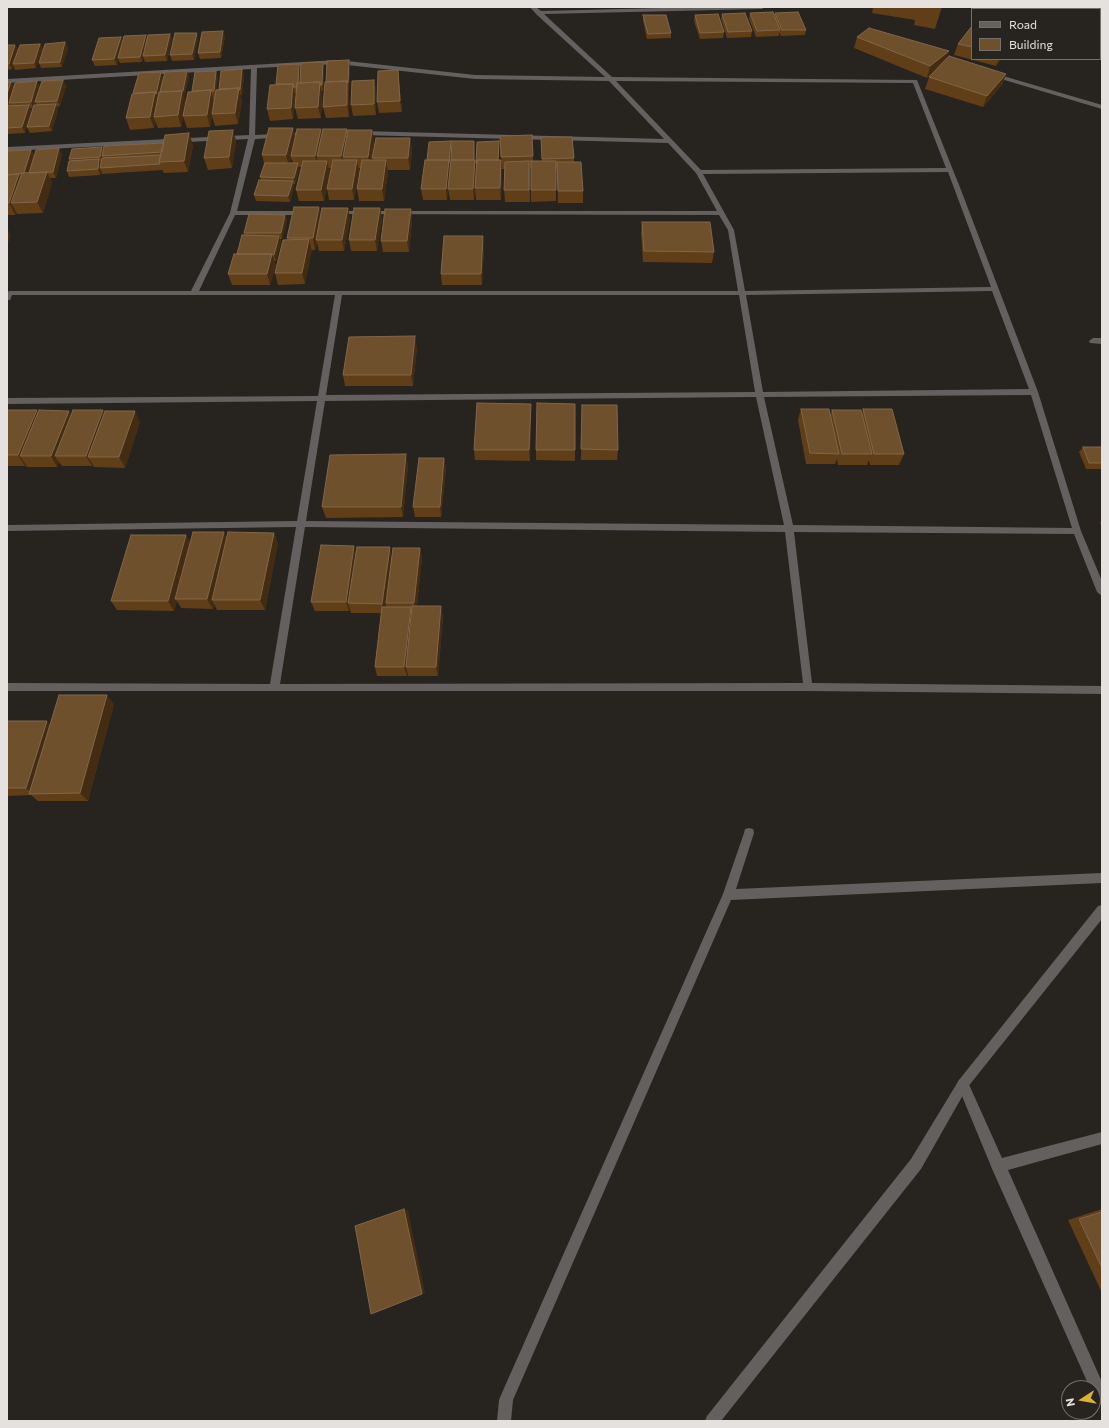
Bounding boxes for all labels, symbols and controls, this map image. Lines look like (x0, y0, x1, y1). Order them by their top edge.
legend (971, 8, 1101, 60)
text: Road (1009, 17, 1037, 31)
text: Building (1009, 37, 1053, 51)
north arrow (1061, 1380, 1101, 1420)
text: N (1063, 1397, 1077, 1408)

